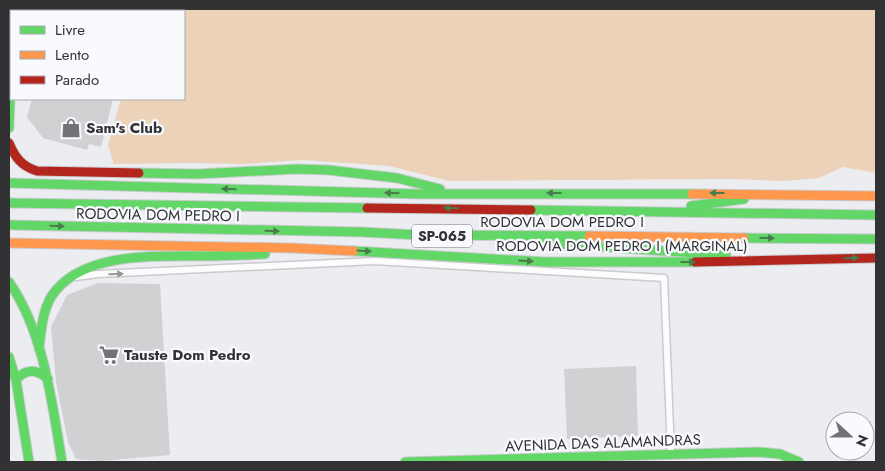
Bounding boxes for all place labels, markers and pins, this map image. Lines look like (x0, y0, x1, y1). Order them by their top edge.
shop icon: Sam's Club (60, 117, 82, 139)
place label: Sam's Club (86, 117, 162, 139)
supermarket icon: Tauste Dom Pedro (98, 344, 120, 366)
place label: Tauste Dom Pedro (124, 344, 251, 366)

